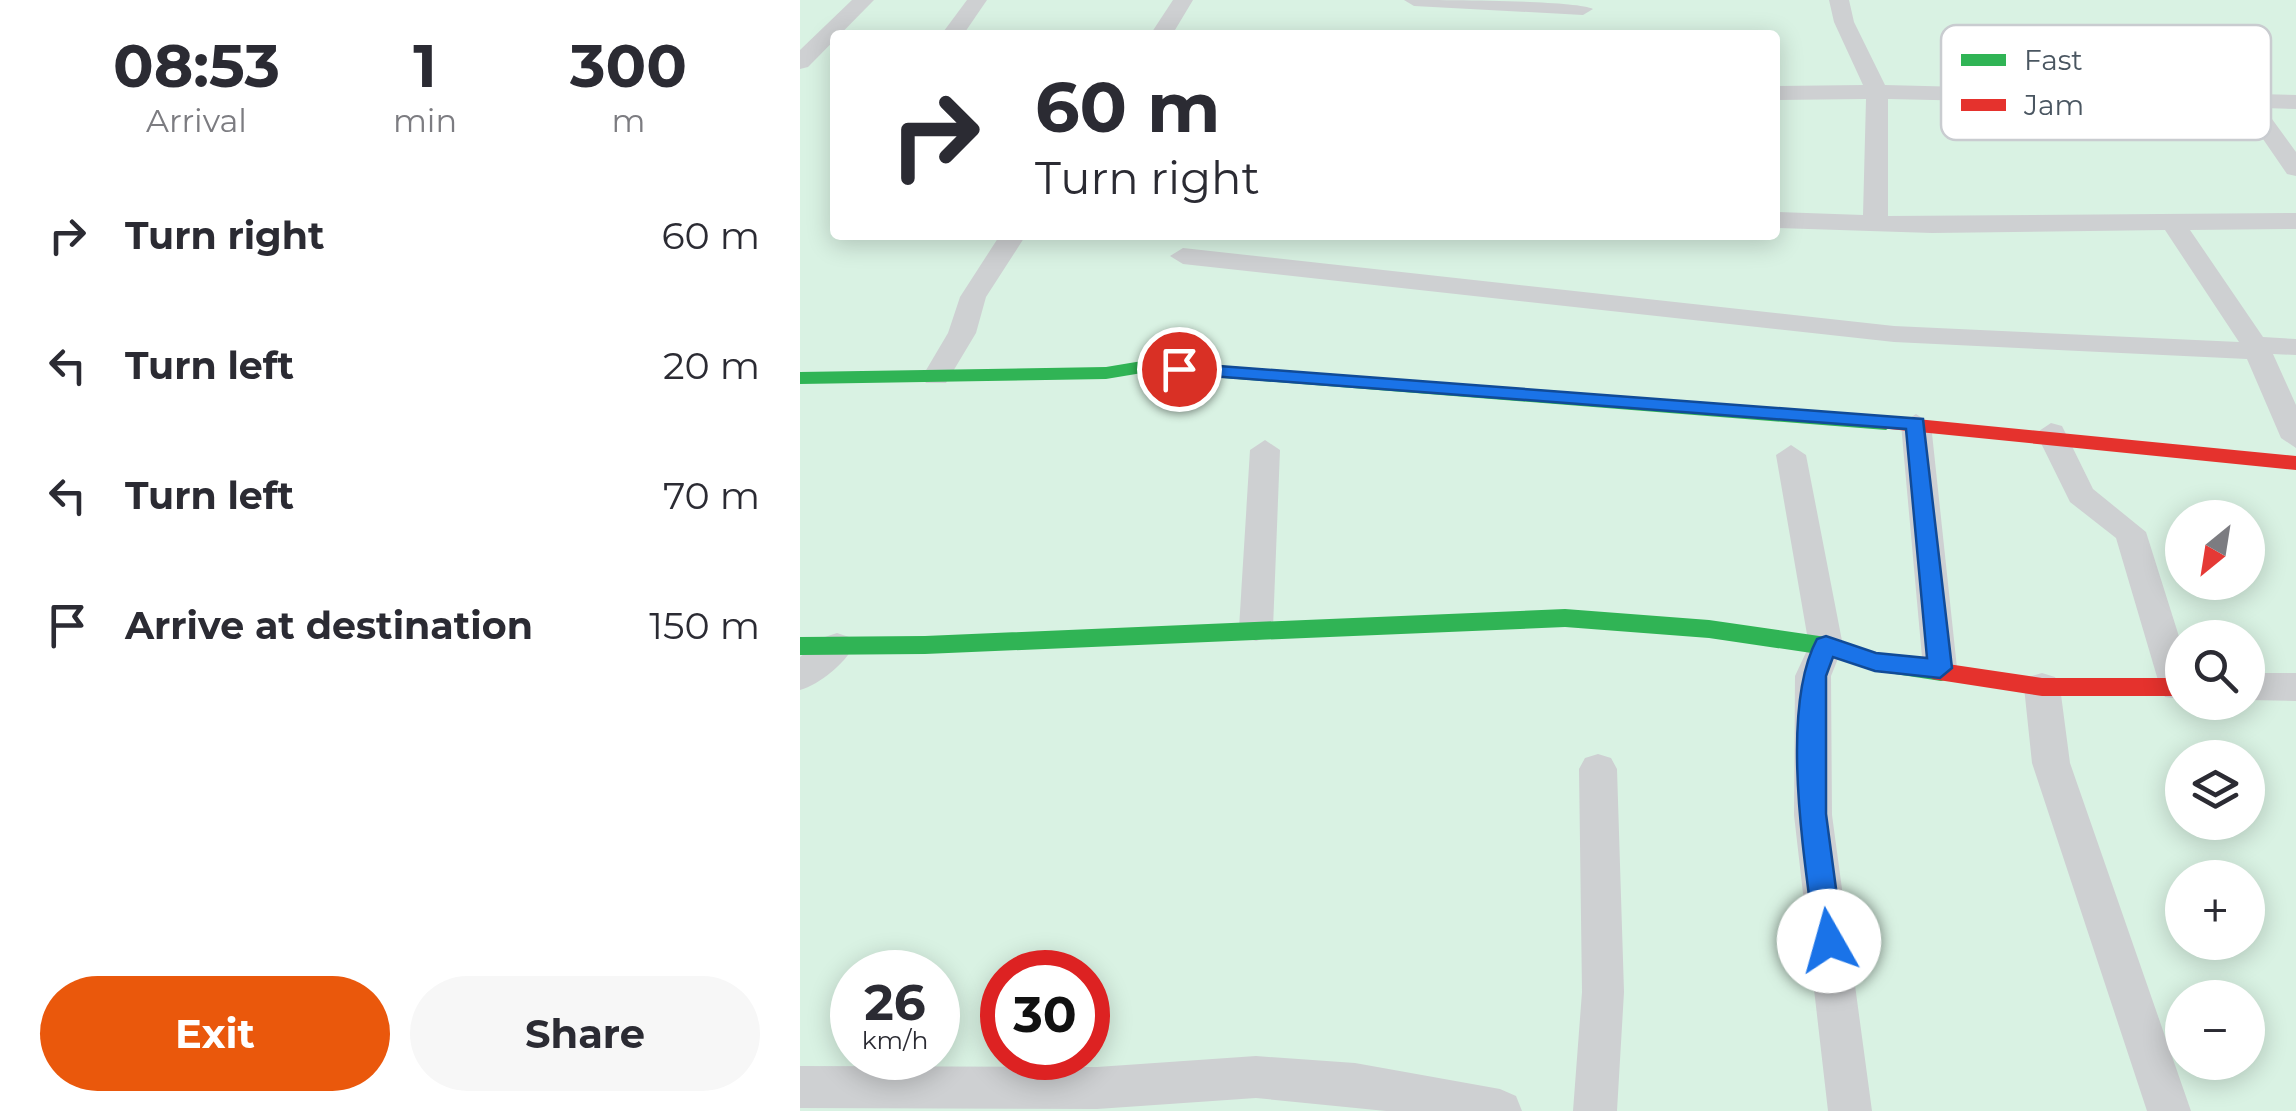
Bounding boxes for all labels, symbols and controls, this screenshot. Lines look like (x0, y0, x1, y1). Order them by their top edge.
legend (1941, 25, 2271, 140)
text: 08:53 (113, 29, 280, 102)
text: 1 (413, 29, 437, 102)
text: 300 (570, 29, 687, 102)
text: Fast (2024, 43, 2083, 77)
text: 60 m (1035, 64, 1220, 150)
icon: right (870, 70, 1000, 200)
text: Jam (2023, 88, 2084, 122)
text: Arrival (146, 101, 247, 140)
text: min (393, 101, 457, 140)
text: m (612, 101, 646, 140)
text: Turn right (1035, 150, 1260, 205)
icon: right (40, 208, 95, 263)
text: Turn right (125, 212, 324, 259)
text: 60 m (661, 212, 760, 259)
pin (1137, 327, 1222, 412)
icon: left (40, 338, 95, 393)
text: Turn left (125, 342, 294, 389)
text: 20 m (663, 342, 760, 389)
icon: arrive (1152, 342, 1207, 397)
icon: left (40, 468, 95, 523)
text: Turn left (125, 472, 294, 519)
text: 70 m (663, 472, 760, 519)
north arrow (2165, 500, 2265, 600)
map controls (2165, 500, 2265, 1080)
icon: arrive (40, 598, 95, 653)
text: Arrive at destination (125, 602, 533, 649)
text: 150 m (649, 602, 760, 649)
button: search (2165, 620, 2265, 720)
button: layers (2165, 740, 2265, 840)
button: + (2165, 860, 2265, 960)
position arrow (1777, 889, 1881, 993)
speed limit sign: 30 (980, 950, 1110, 1080)
text: 26 (864, 972, 926, 1033)
button: Exit (40, 976, 390, 1091)
button: Share (410, 976, 760, 1091)
button: − (2165, 980, 2265, 1080)
text: km/h (862, 1025, 928, 1055)

